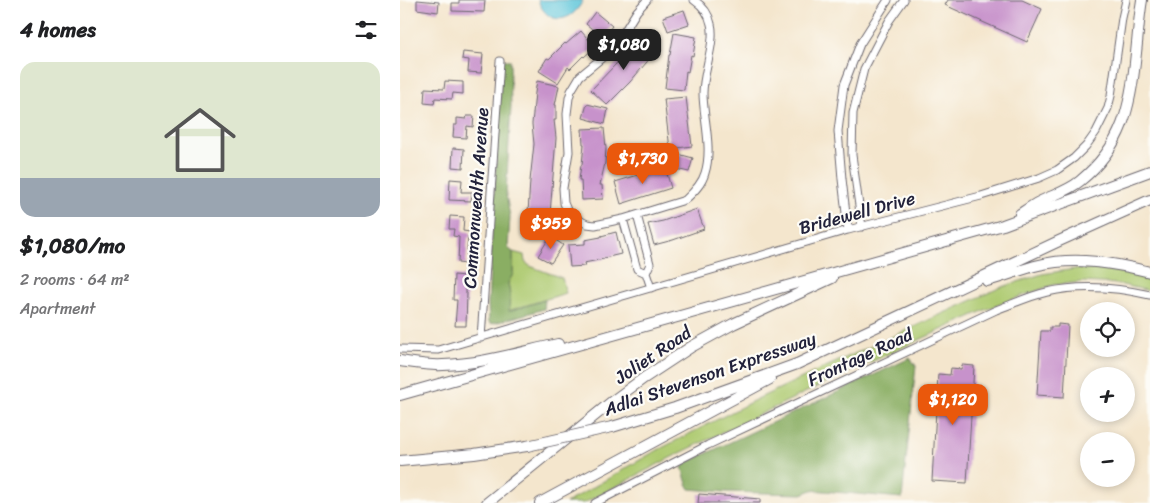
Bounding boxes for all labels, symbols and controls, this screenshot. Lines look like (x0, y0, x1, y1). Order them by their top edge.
text: 4 homes (20, 11, 96, 49)
icon: filters (352, 16, 380, 44)
pin: $1,080 (583, 28, 665, 71)
text: $1,080 (598, 30, 650, 59)
icon: home (155, 95, 245, 185)
street label: Commonwealth Avenue (454, 106, 498, 289)
pin: $1,730 (602, 142, 684, 185)
text: $1,730 (618, 144, 668, 173)
street label: Bridewell Drive (795, 182, 919, 244)
pin: $959 (521, 208, 581, 250)
text: $959 (531, 209, 571, 238)
text: $1,080/mo (20, 227, 125, 265)
text: 2 rooms · 64 m² (20, 265, 130, 294)
text: Apartment (20, 294, 96, 323)
map controls (1080, 302, 1135, 487)
button: locate (1080, 302, 1135, 357)
street label: Joliet Road (607, 316, 699, 393)
street label: Frontage Road (802, 318, 919, 395)
street label: Adlai Stevenson Expressway (599, 322, 821, 426)
button: + (1080, 367, 1135, 422)
pin: $1,120 (912, 384, 994, 426)
text: $1,120 (929, 385, 977, 414)
button: − (1080, 432, 1135, 487)

